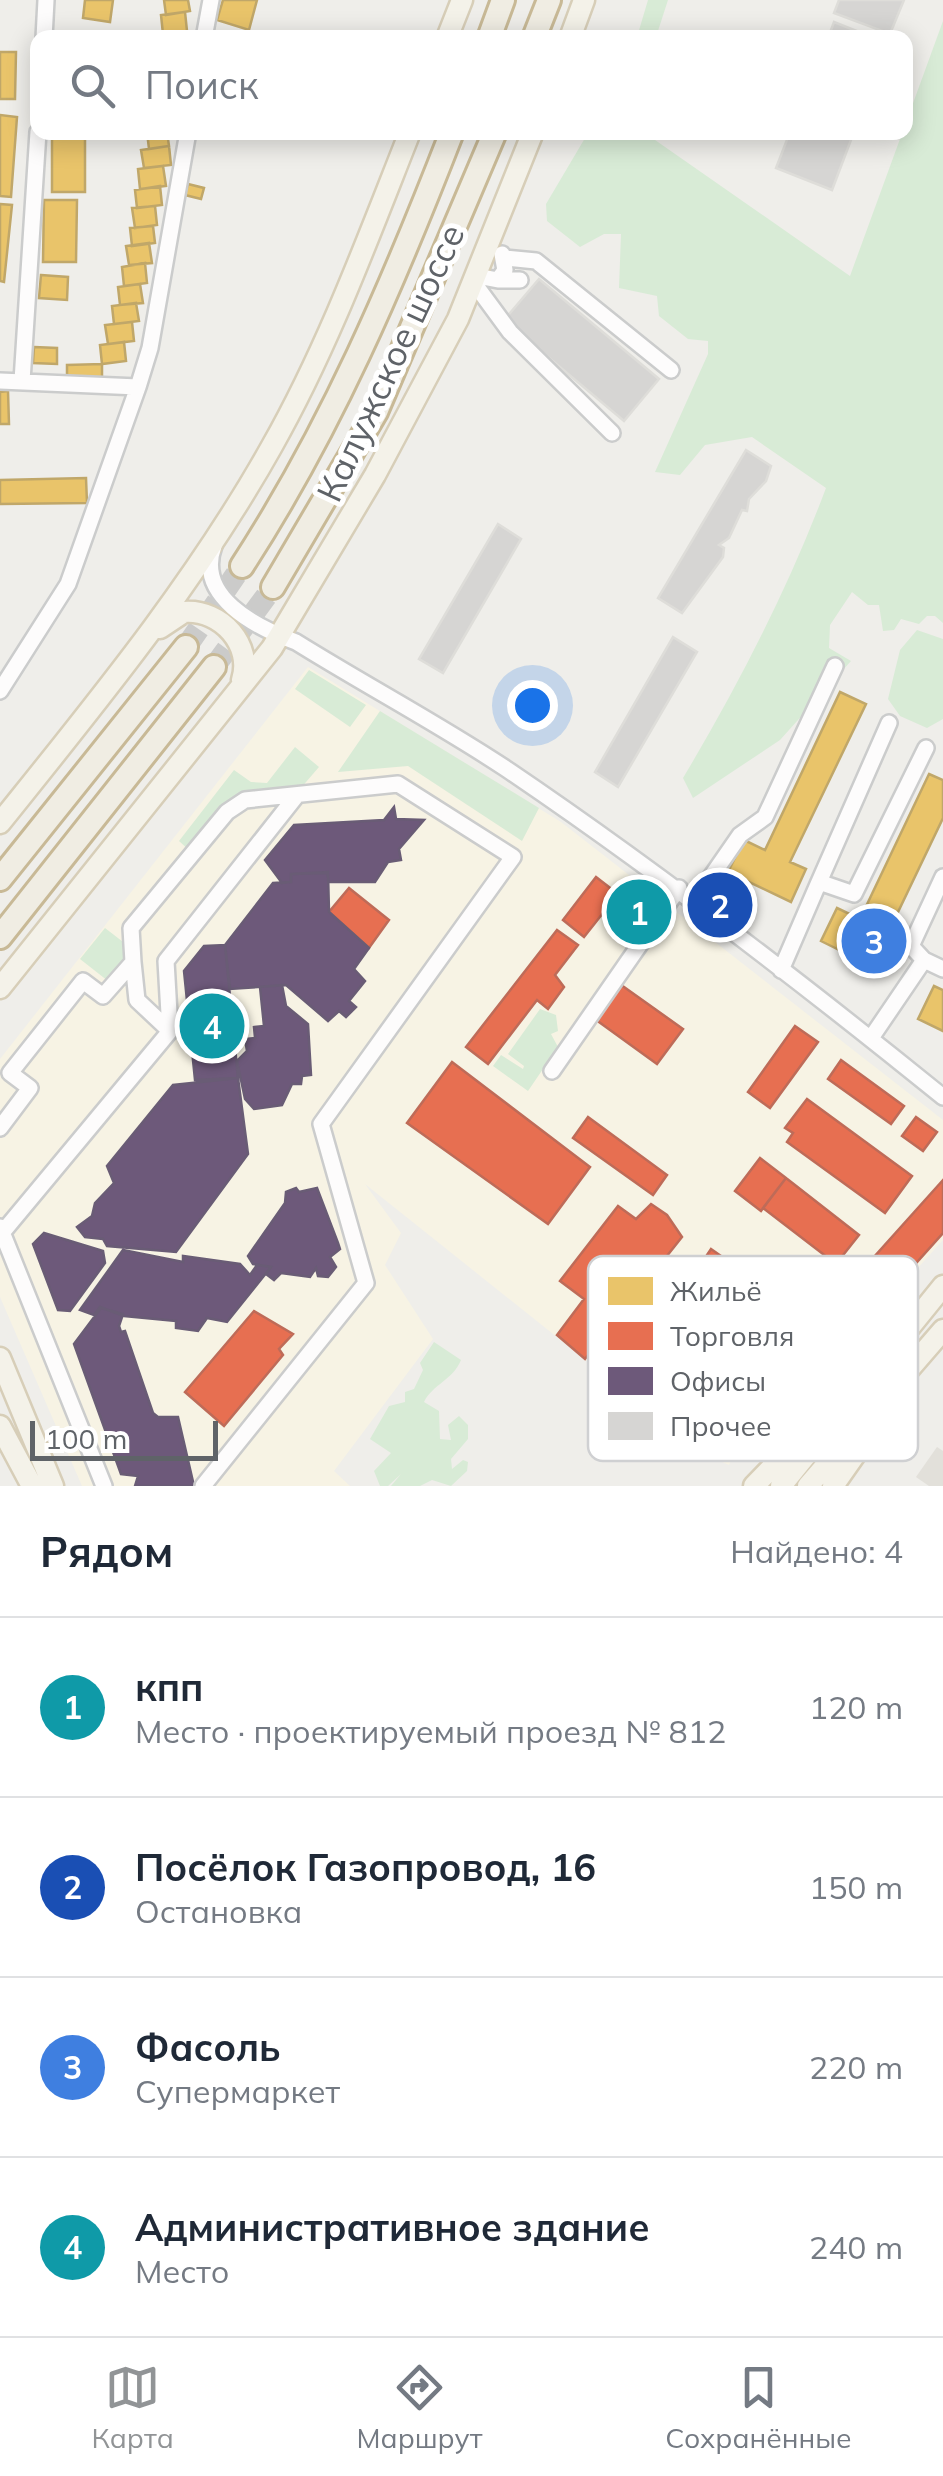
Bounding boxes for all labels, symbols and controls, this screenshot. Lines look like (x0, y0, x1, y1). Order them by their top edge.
search box (30, 30, 913, 140)
icon: search (65, 58, 120, 113)
text: Поиск (145, 61, 258, 109)
street label: Калужское шоссе (307, 217, 474, 508)
your location (507, 680, 558, 731)
pin: 2 (688, 868, 752, 942)
pin: 1 (606, 874, 672, 950)
pin: 3 (842, 904, 906, 978)
pin: 4 (180, 988, 244, 1064)
legend (588, 1256, 918, 1461)
text: Жильё (670, 1273, 762, 1308)
text: Торговля (670, 1318, 794, 1353)
text: Офисы (670, 1363, 766, 1398)
text: Прочее (670, 1408, 772, 1443)
scale bar (30, 1416, 218, 1460)
text: 100 m (45, 1421, 127, 1456)
text: Рядом (40, 1525, 173, 1578)
text: Найдено: 4 (730, 1531, 903, 1571)
text: кпп (135, 1663, 203, 1711)
text: 1 (63, 1687, 82, 1727)
text: 120 m (809, 1687, 903, 1727)
text: Место · проектируемый проезд № 812 (135, 1711, 726, 1751)
text: Посёлок Газопровод, 16 (135, 1843, 596, 1891)
text: 2 (63, 1867, 82, 1907)
text: 150 m (809, 1867, 903, 1907)
text: Остановка (135, 1891, 302, 1931)
text: Фасоль (135, 2023, 280, 2071)
text: 3 (63, 2047, 82, 2087)
text: 220 m (809, 2047, 903, 2087)
text: Супермаркет (135, 2071, 340, 2111)
text: Административное здание (135, 2203, 649, 2251)
text: 4 (63, 2227, 82, 2267)
text: 240 m (809, 2227, 903, 2267)
text: Место (135, 2251, 229, 2291)
tab: Карта (91, 2360, 174, 2455)
tab: Маршрут (357, 2360, 482, 2455)
tab: Сохранённые (665, 2360, 852, 2455)

